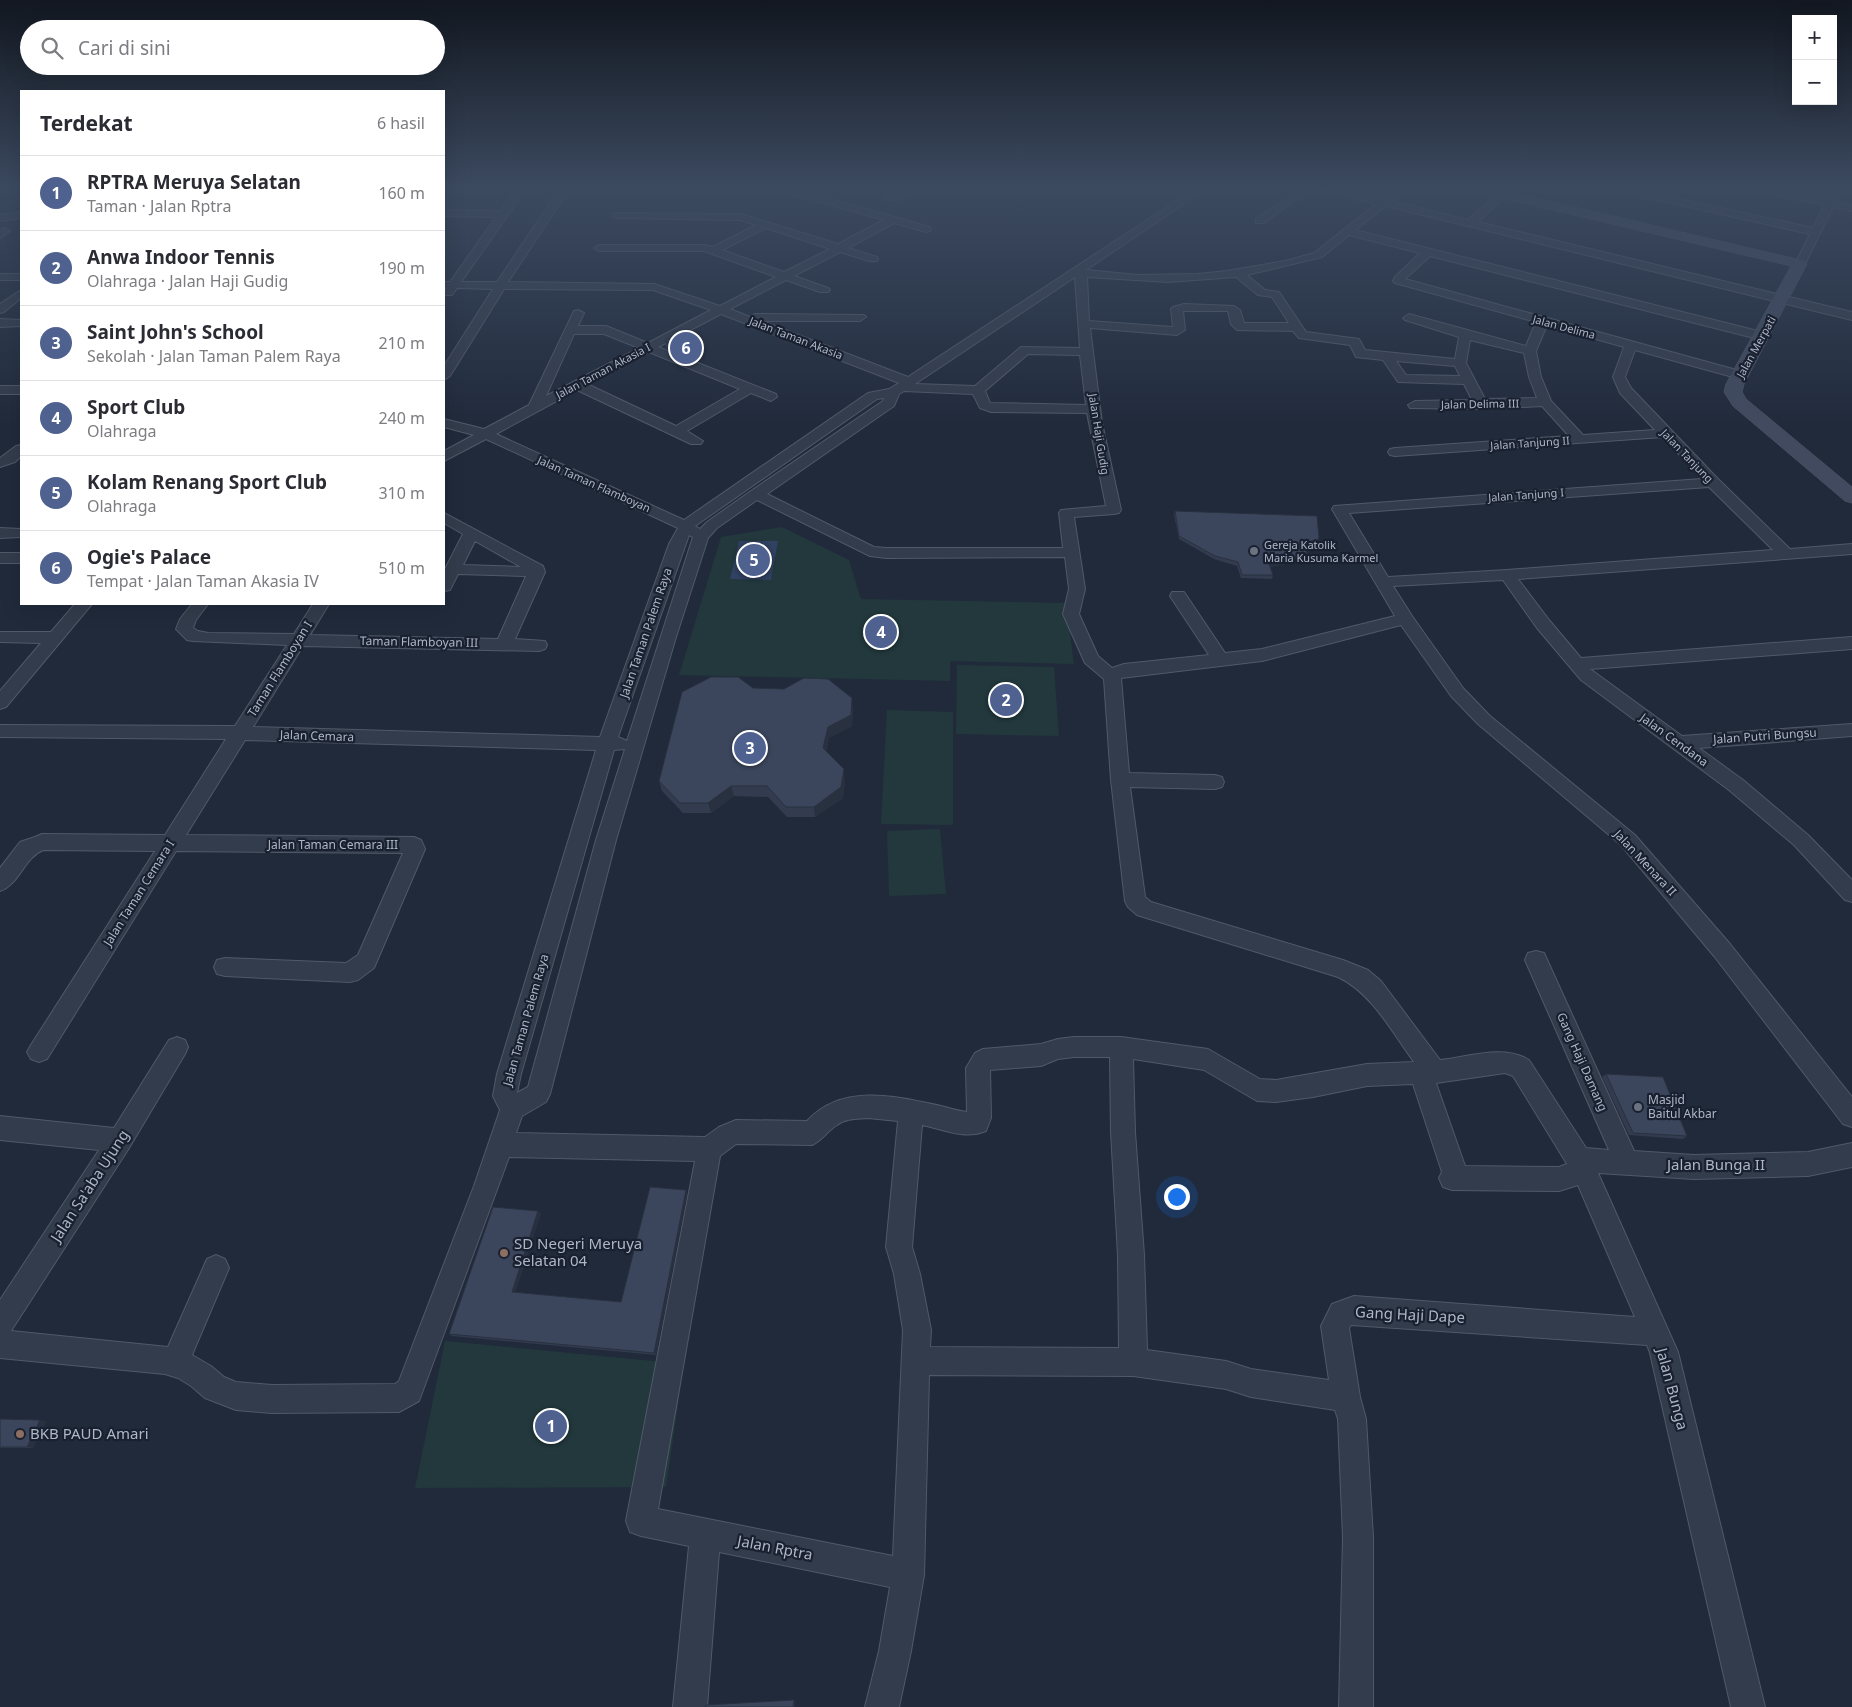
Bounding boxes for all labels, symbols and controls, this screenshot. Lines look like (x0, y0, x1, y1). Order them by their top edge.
map controls (1792, 15, 1837, 105)
button: + (1792, 15, 1837, 60)
search box (20, 20, 445, 75)
icon: search (38, 34, 66, 62)
text: Cari di sini (78, 35, 171, 61)
button: − (1792, 60, 1837, 105)
text: Terdekat (40, 109, 133, 137)
text: 6 hasil (377, 112, 425, 134)
text: RPTRA Meruya Selatan (87, 169, 301, 195)
text: 1 (51, 182, 61, 204)
text: 160 m (378, 182, 425, 204)
text: Taman · Jalan Rptra (87, 195, 231, 217)
text: Anwa Indoor Tennis (87, 244, 275, 270)
text: 2 (51, 257, 61, 279)
text: 190 m (378, 257, 425, 279)
text: Olahraga · Jalan Haji Gudig (87, 270, 288, 292)
street label: Jalan Delima (1530, 311, 1597, 342)
street label: Jalan Taman Akasia (746, 312, 845, 362)
street label: Jalan Merpati (1732, 313, 1779, 381)
text: Saint John's School (87, 319, 264, 345)
pin: 6 (670, 329, 702, 367)
text: 3 (51, 332, 61, 354)
text: 210 m (378, 332, 425, 354)
street label: Jalan Taman Akasia I (552, 339, 653, 402)
text: Sekolah · Jalan Taman Palem Raya (87, 345, 341, 367)
street label: Jalan Haji Gudig (1086, 391, 1113, 476)
text: Sport Club (87, 394, 185, 420)
street label: Jalan Delima III (1440, 395, 1520, 412)
text: 4 (51, 407, 61, 429)
text: 240 m (378, 407, 425, 429)
text: Olahraga (87, 420, 157, 442)
street label: Jalan Tanjung (1657, 425, 1717, 486)
street label: Jalan Tanjung II (1489, 432, 1570, 453)
street label: Jalan Taman Flamboyan (534, 451, 653, 515)
text: Kolam Renang Sport Club (87, 469, 327, 495)
text: 5 (51, 482, 61, 504)
text: 310 m (378, 482, 425, 504)
street label: Jalan Tanjung I (1487, 484, 1565, 505)
text: Olahraga (87, 495, 157, 517)
place label: Gereja Katolik Maria Kusuma Karmel (1264, 537, 1378, 565)
pin: 5 (738, 541, 770, 579)
text: Ogie's Palace (87, 544, 211, 570)
marker: Gereja Katolik Maria Kusuma Karmel (1248, 545, 1260, 557)
text: 6 (51, 557, 61, 579)
text: 510 m (378, 557, 425, 579)
street label: Jalan Taman Palem Raya (615, 566, 676, 701)
text: Tempat · Jalan Taman Akasia IV (87, 570, 319, 592)
pin: 4 (865, 613, 897, 651)
street label: Taman Flamboyan I (243, 618, 316, 720)
street label: Taman Flamboyan III (360, 632, 478, 651)
pin: 2 (990, 681, 1022, 719)
street label: Jalan Cendana (1636, 709, 1712, 770)
street label: Jalan Putri Bungsu (1712, 723, 1817, 748)
street label: Jalan Cemara (279, 726, 354, 745)
pin: 3 (734, 729, 766, 767)
street label: Jalan Menara II (1610, 825, 1681, 899)
street label: Jalan Taman Cemara I (98, 836, 178, 950)
street label: Jalan Taman Cemara III (267, 836, 398, 853)
street label: Jalan Taman Palem Raya (498, 952, 553, 1089)
street label: Gang Haji Damang (1553, 1010, 1612, 1114)
place label: Masjid Baitul Akbar (1648, 1091, 1717, 1122)
marker: Masjid Baitul Akbar (1632, 1101, 1644, 1113)
street label: Jalan Sa'aba Ujung (44, 1126, 133, 1247)
street label: Jalan Bunga II (1665, 1154, 1765, 1174)
your location (1164, 1184, 1190, 1210)
place label: SD Negeri Meruya Selatan 04 (514, 1233, 642, 1270)
marker: SD Negeri Meruya Selatan 04 (498, 1247, 510, 1259)
street label: Gang Haji Dape (1355, 1301, 1465, 1327)
street label: Jalan Bunga (1652, 1344, 1693, 1432)
pin: 1 (535, 1407, 567, 1445)
place label: BKB PAUD Amari (30, 1423, 149, 1443)
marker: BKB PAUD Amari (14, 1428, 26, 1440)
street label: Jalan Rptra (734, 1530, 815, 1564)

